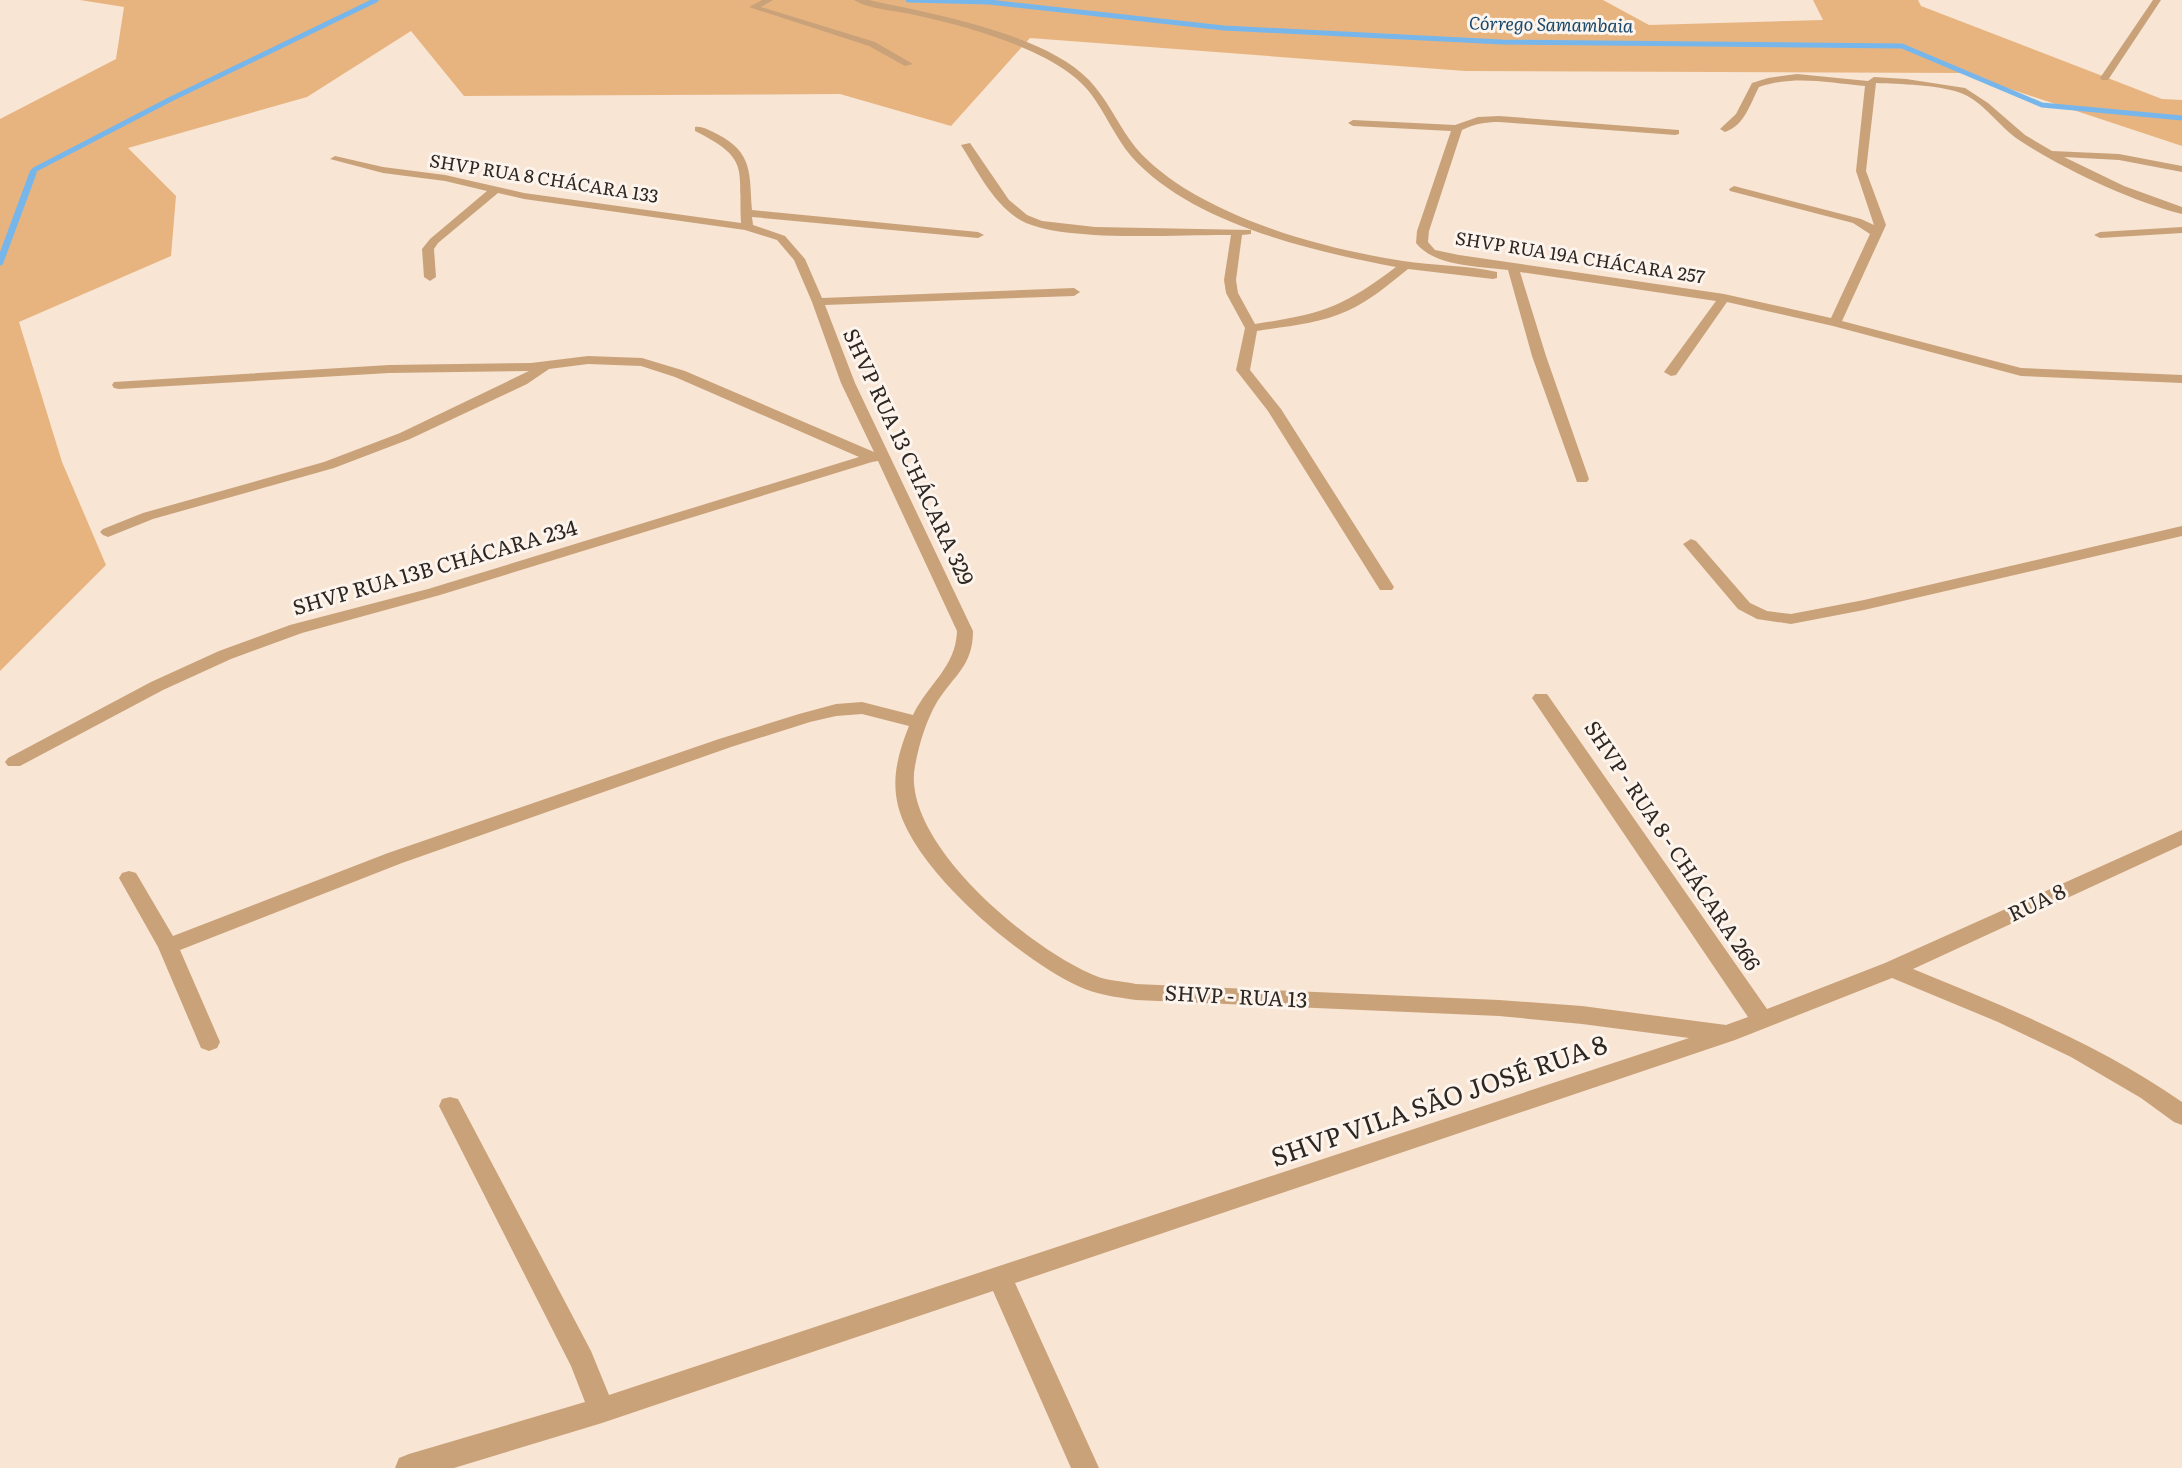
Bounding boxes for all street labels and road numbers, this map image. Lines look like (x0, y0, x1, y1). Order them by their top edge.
street label: SHVP RUA 8 CHÁCARA 133 (428, 146, 661, 209)
street label: SHVP RUA 19A CHÁCARA 257 (1453, 223, 1707, 290)
street label: SHVP RUA 13 CHÁCARA 329 (837, 323, 983, 589)
street label: SHVP RUA 13B CHÁCARA 234 (288, 510, 581, 621)
street label: SHVP - RUA 8 - CHÁCARA 266 (1579, 713, 1770, 976)
street label: RUA 8 (2002, 874, 2070, 928)
street label: SHVP - RUA 13 (1164, 975, 1308, 1014)
street label: SHVP VILA SÃO JOSÉ RUA 8 (1265, 1023, 1612, 1175)

